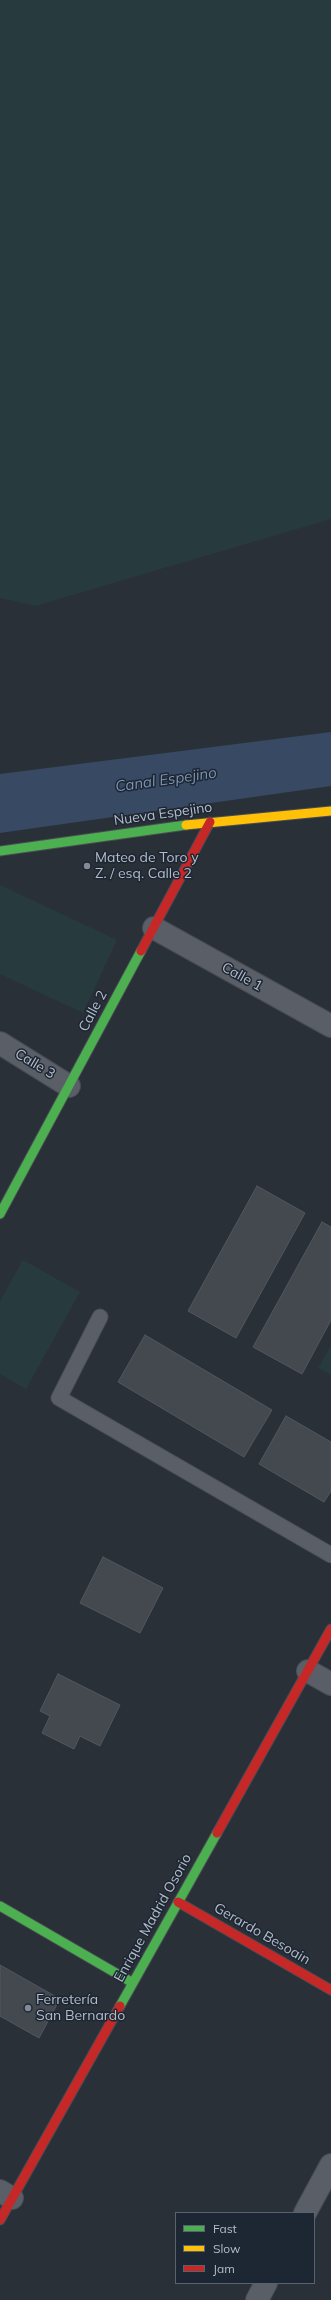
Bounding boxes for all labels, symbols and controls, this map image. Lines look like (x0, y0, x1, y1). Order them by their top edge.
water label: Canal Espejino (114, 764, 218, 796)
street label: Nueva Espejino (113, 799, 213, 829)
place label: Mateo de Toro y Z. / esq. Calle 2 (95, 850, 199, 882)
marker: Mateo de Toro y Z. / esq. Calle 2 (82, 861, 92, 871)
street label: Calle 1 (219, 959, 265, 995)
street label: Calle 2 (75, 988, 111, 1034)
street label: Calle 3 (12, 1045, 58, 1083)
street label: Enrique Madrid Osorio (111, 1851, 195, 1985)
street label: Gerardo Besoain (211, 1900, 313, 1968)
place label: Ferretería San Bernardo (36, 1992, 125, 2024)
marker: Ferretería San Bernardo (23, 2003, 33, 2013)
legend (175, 2212, 315, 2284)
text: Fast (213, 2221, 237, 2236)
text: Slow (213, 2241, 241, 2256)
text: Jam (213, 2261, 235, 2276)

